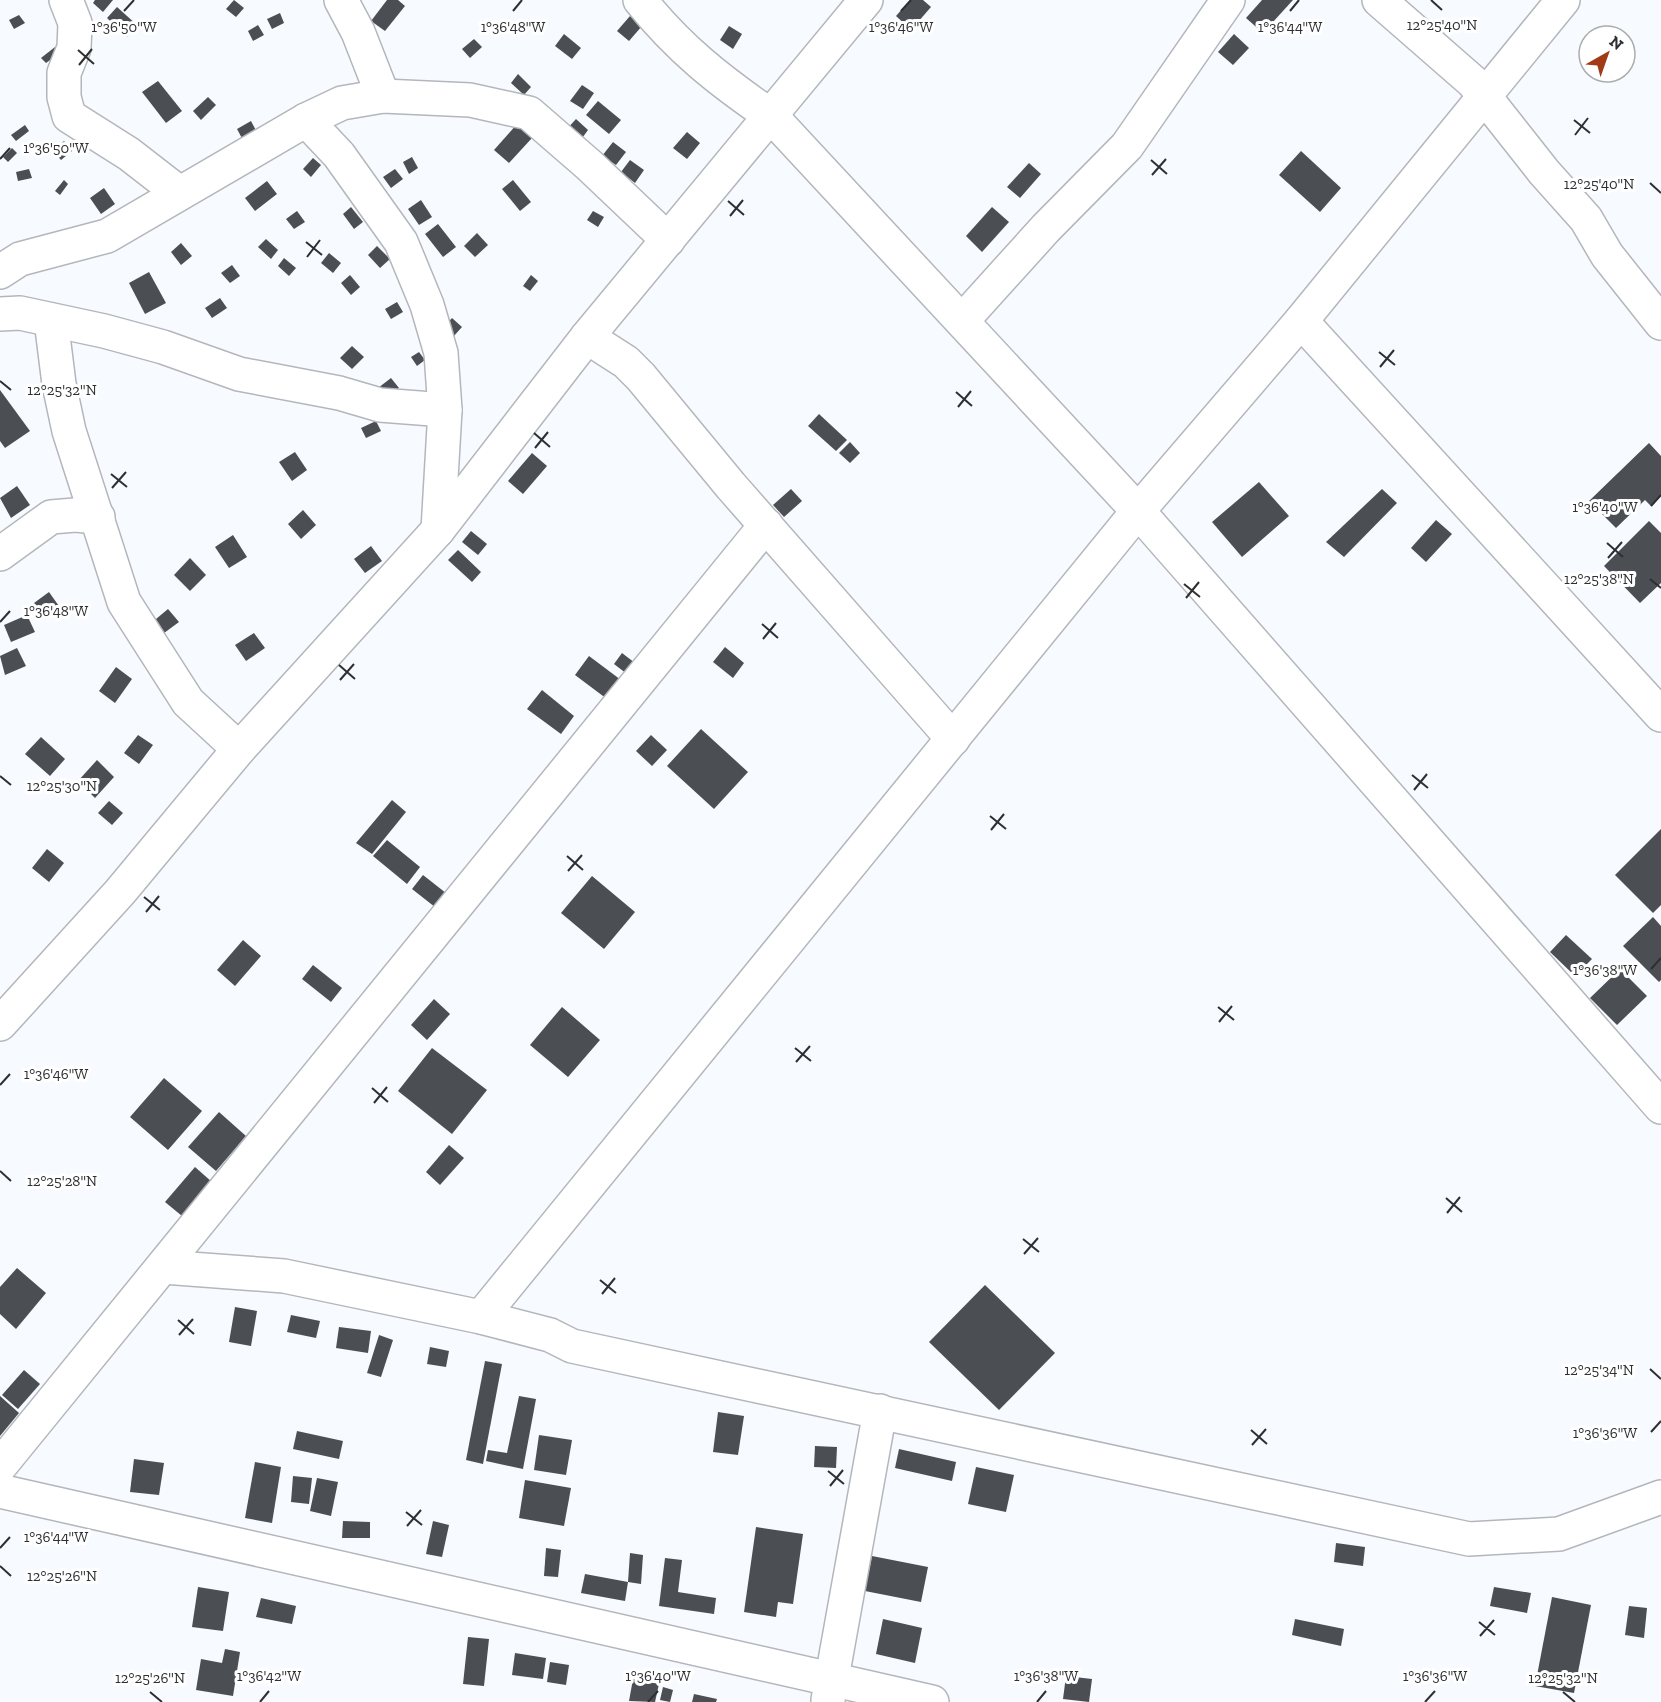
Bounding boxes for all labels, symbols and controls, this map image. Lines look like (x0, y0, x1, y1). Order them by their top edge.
text: 12°25'40"N (1407, 16, 1477, 34)
text: 1°36'50"W (91, 18, 157, 36)
text: 1°36'48"W (481, 18, 545, 36)
text: 1°36'46"W (869, 18, 933, 36)
text: 1°36'44"W (1258, 18, 1322, 36)
north arrow (1577, 24, 1637, 84)
text: N (1606, 32, 1627, 54)
text: 1°36'50"W (23, 139, 89, 157)
text: 12°25'40"N (1564, 175, 1634, 193)
text: 12°25'32"N (27, 381, 97, 399)
text: 1°36'40"W (1572, 498, 1638, 516)
text: 12°25'38"N (1564, 570, 1634, 588)
text: 1°36'48"W (24, 602, 88, 620)
text: 12°25'30"N (27, 777, 97, 795)
text: 1°36'38"W (1573, 961, 1637, 979)
text: 1°36'46"W (24, 1065, 88, 1083)
text: 12°25'28"N (27, 1172, 97, 1190)
text: 12°25'34"N (1564, 1361, 1634, 1379)
text: 1°36'36"W (1573, 1424, 1637, 1442)
text: 1°36'44"W (24, 1528, 88, 1546)
text: 12°25'26"N (27, 1567, 97, 1585)
text: 1°36'42"W (237, 1667, 301, 1685)
text: 1°36'40"W (625, 1667, 691, 1685)
text: 1°36'38"W (1014, 1667, 1078, 1685)
text: 1°36'36"W (1403, 1667, 1467, 1685)
text: 12°25'26"N (115, 1669, 185, 1687)
text: 12°25'32"N (1528, 1669, 1598, 1687)

